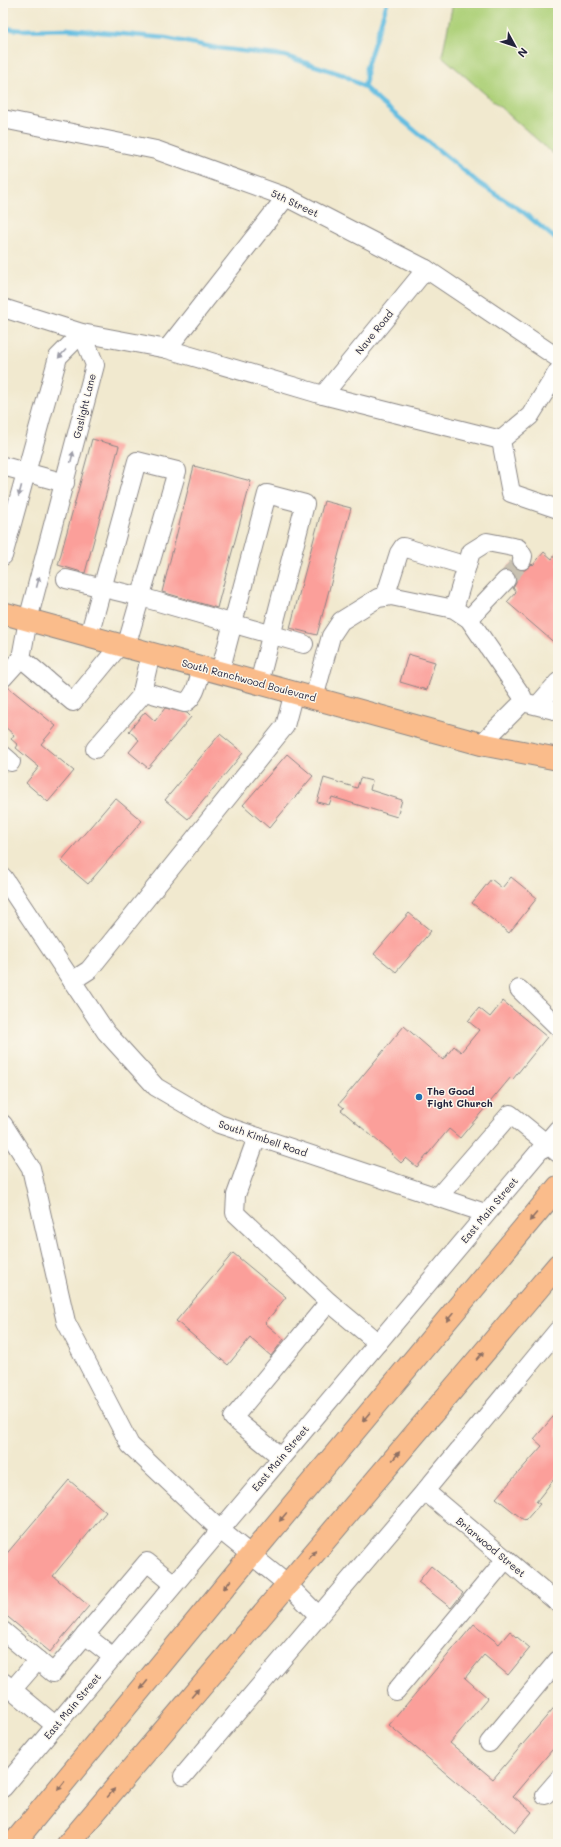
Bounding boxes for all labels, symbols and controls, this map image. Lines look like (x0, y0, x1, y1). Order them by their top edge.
north arrow (495, 26, 535, 66)
text: N (515, 45, 531, 61)
street label: 5th Street (269, 186, 321, 220)
street label: Nave Road (352, 307, 396, 357)
one-way arrow (57, 349, 66, 359)
street label: Gaslight Lane (69, 372, 99, 440)
one-way arrow (69, 451, 75, 463)
one-way arrow (17, 485, 23, 497)
one-way arrow (35, 576, 41, 588)
street label: South Ranchwood Boulevard (180, 655, 318, 705)
place label: The Good Fight Church (427, 1084, 493, 1110)
marker: The Good Fight Church (414, 1092, 424, 1102)
street label: South Kimbell Road (217, 1116, 309, 1160)
street label: East Main Street (457, 1174, 521, 1246)
one-way arrow (529, 1212, 537, 1223)
one-way arrow (445, 1312, 454, 1322)
one-way arrow (476, 1351, 485, 1362)
one-way arrow (362, 1412, 371, 1422)
street label: East Main Street (248, 1422, 312, 1494)
one-way arrow (391, 1451, 400, 1460)
one-way arrow (279, 1511, 288, 1522)
street label: Briarwood Street (453, 1514, 529, 1580)
one-way arrow (307, 1549, 316, 1560)
one-way arrow (222, 1579, 231, 1590)
street label: East Main Street (40, 1670, 104, 1742)
one-way arrow (139, 1680, 148, 1691)
one-way arrow (190, 1688, 199, 1699)
one-way arrow (57, 1780, 66, 1791)
one-way arrow (106, 1787, 115, 1798)

